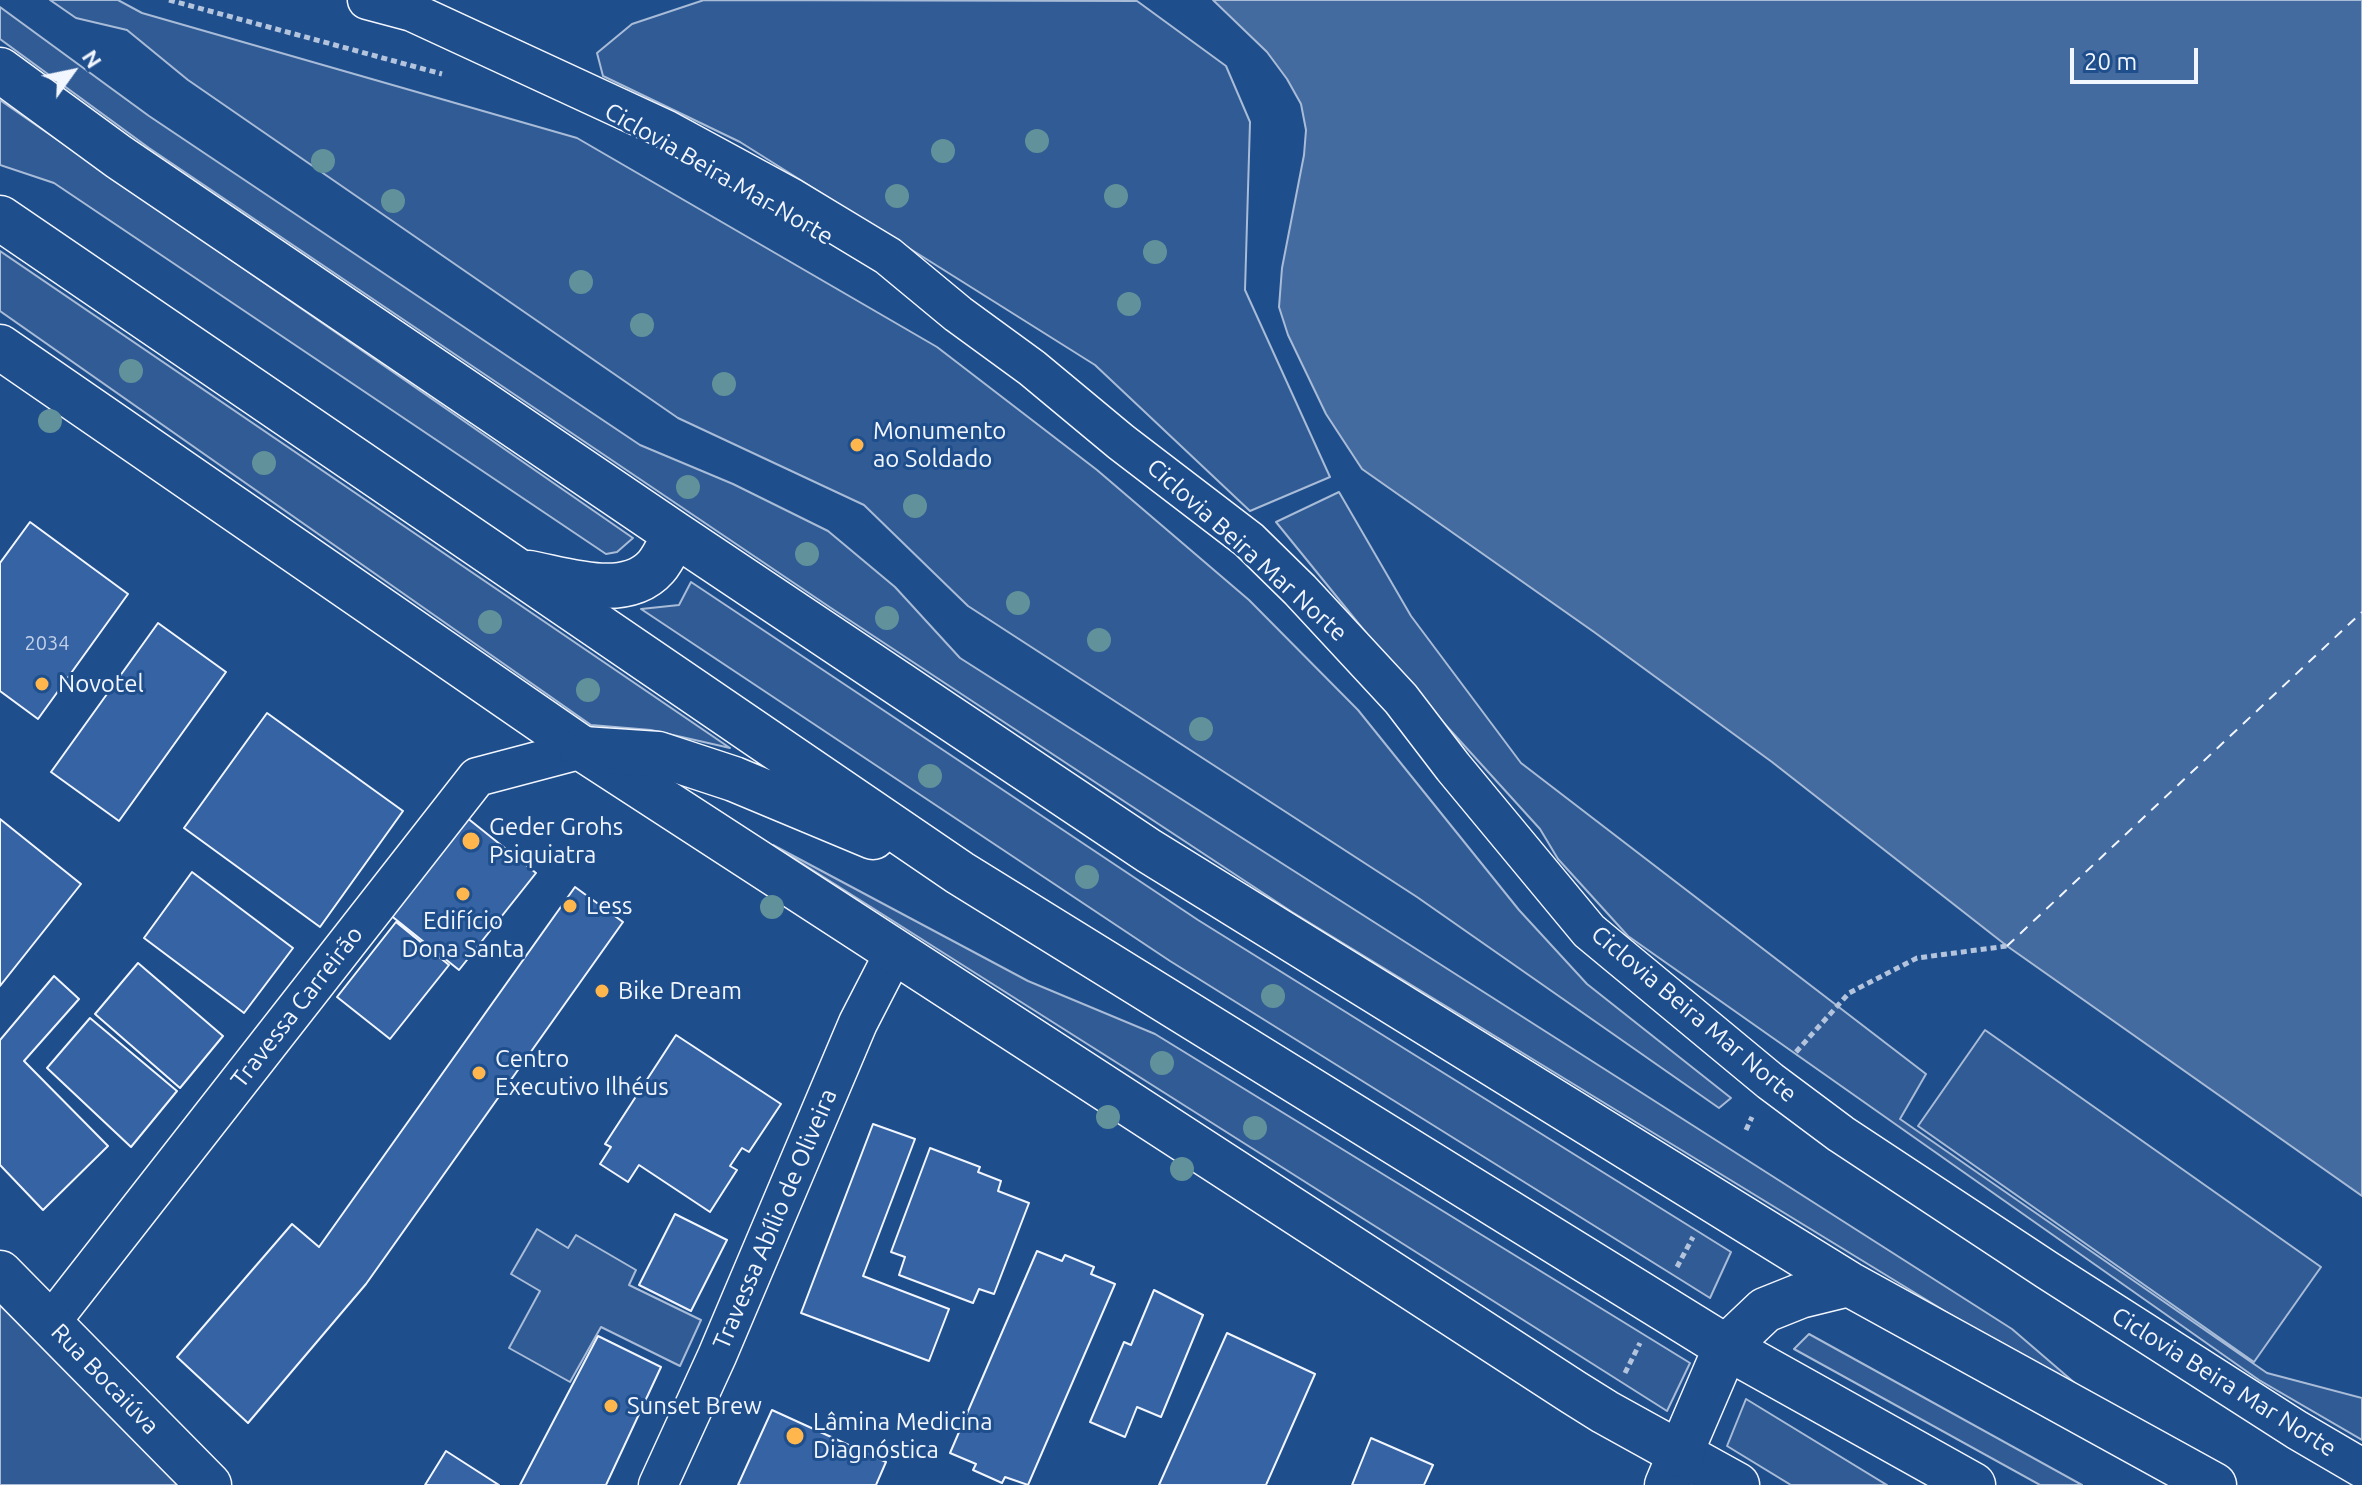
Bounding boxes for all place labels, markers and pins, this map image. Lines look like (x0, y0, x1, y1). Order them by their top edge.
place label: Monumento ao Soldado (873, 417, 1006, 473)
marker: Monumento ao Soldado (848, 436, 866, 454)
place label: Novotel (58, 670, 144, 698)
marker: Novotel (33, 675, 51, 693)
place label: Geder Grohs Psiquiatra (489, 813, 623, 869)
marker: Geder Grohs Psiquiatra (460, 830, 482, 852)
marker: Edifício Dona Santa (454, 885, 472, 903)
place label: Less (586, 892, 632, 920)
marker: Less (561, 897, 579, 915)
place label: Edifício Dona Santa (402, 907, 524, 963)
place label: Bike Dream (618, 977, 742, 1005)
marker: Bike Dream (593, 982, 611, 1000)
place label: Centro Executivo Ilhéus (495, 1045, 669, 1101)
marker: Centro Executivo Ilhéus (470, 1064, 488, 1082)
place label: Sunset Brew (627, 1392, 762, 1420)
marker: Sunset Brew (602, 1397, 620, 1415)
place label: Lâmina Medicina Diagnóstica (813, 1408, 993, 1464)
marker: Lâmina Medicina Diagnóstica (784, 1425, 806, 1447)

